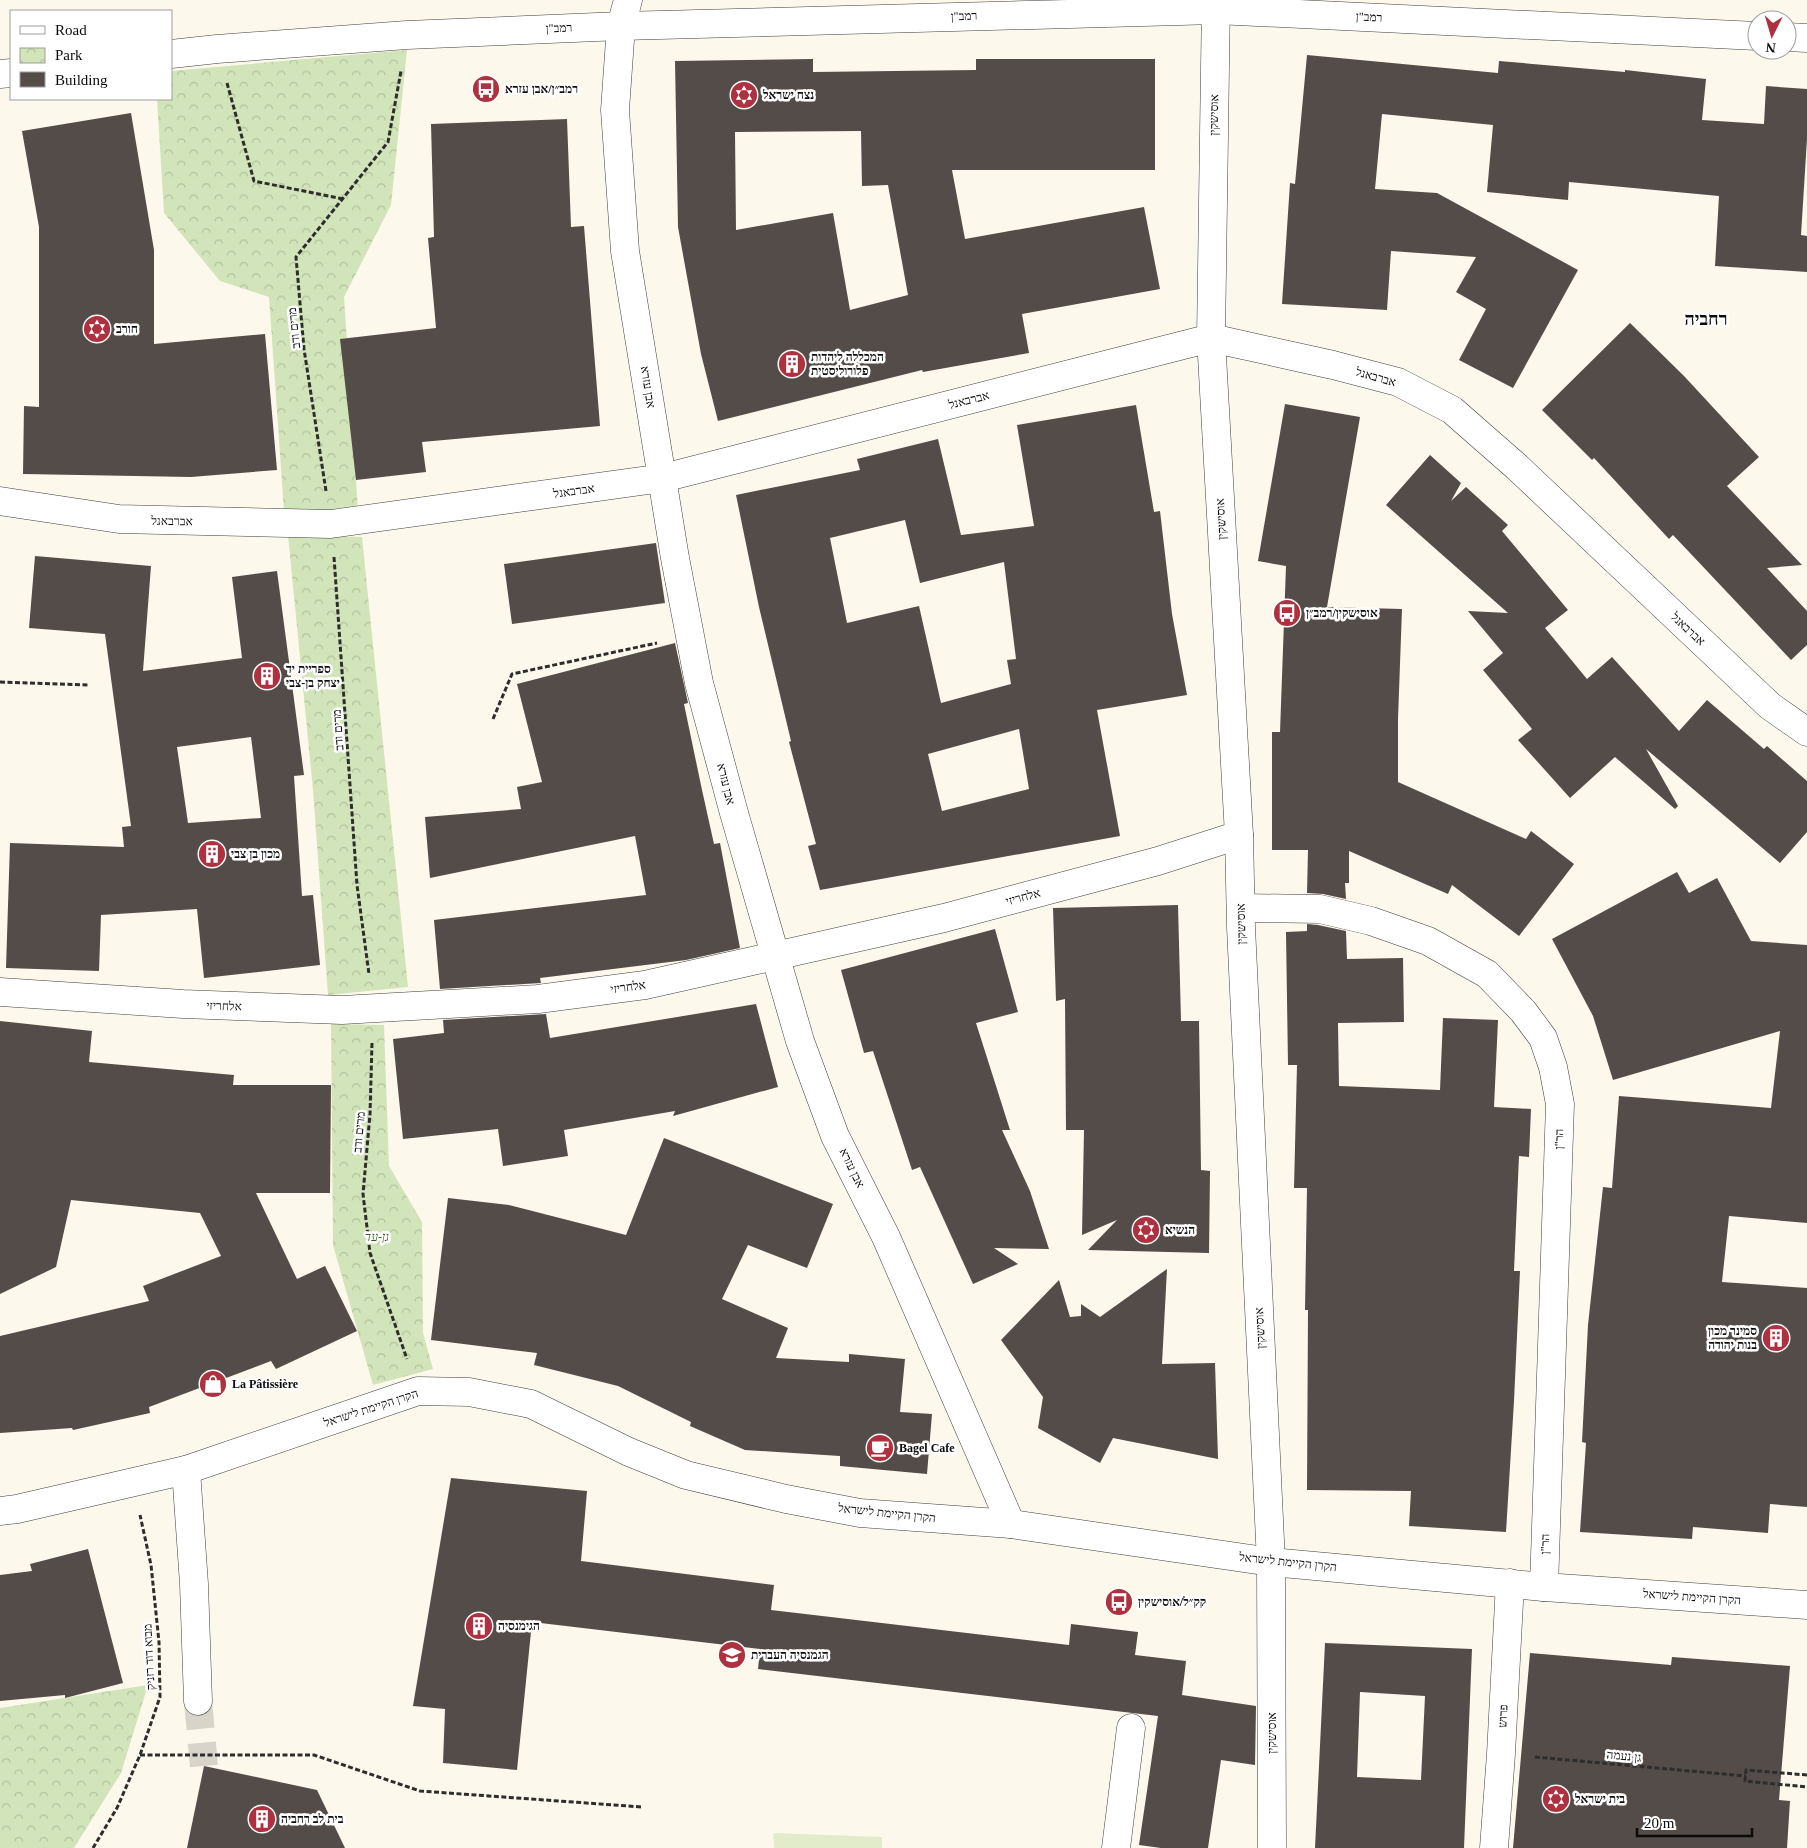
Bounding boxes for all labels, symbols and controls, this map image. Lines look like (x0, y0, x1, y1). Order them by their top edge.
street label: רמב"ן (950, 9, 978, 23)
street label: רמב"ן (1355, 9, 1383, 25)
legend (10, 10, 172, 100)
north arrow (1747, 10, 1797, 60)
street label: רמב"ן (545, 21, 573, 35)
text: Road (55, 22, 87, 38)
text: N (1765, 40, 1777, 55)
text: Park (55, 47, 83, 63)
text: Building (55, 72, 108, 88)
bus stop icon: רמב״ן/אבן עזרא (471, 74, 501, 104)
synagogue icon: נצח ישראל (729, 80, 759, 110)
place label: רמב״ן/אבן עזרא (505, 82, 578, 96)
place label: נצח ישראל (762, 88, 814, 102)
street label: אוסישקין (1207, 94, 1221, 136)
street label: מרים ודב (285, 307, 303, 349)
district label: רחביה (1684, 309, 1728, 329)
synagogue icon: חורב (82, 314, 112, 344)
place label: חורב (116, 322, 138, 336)
building icon: המכללה ליהדות פלורוליסטית (777, 349, 807, 379)
place label: המכללה ליהדות פלורוליסטית (811, 350, 884, 378)
street label: אברבאנל (1353, 364, 1398, 389)
street label: אבן עזרא (638, 365, 658, 409)
street label: אברבאנל (946, 388, 991, 412)
street label: אברבאנל (552, 481, 595, 501)
street label: אוסישקין (1213, 498, 1229, 540)
street label: אברבאנל (150, 514, 193, 528)
bus stop icon: אוסישקין/רמב״ן (1272, 598, 1302, 628)
place label: אוסישקין/רמב״ן (1306, 606, 1378, 620)
street label: אברבאנל (1667, 609, 1708, 648)
building icon: ספריית יד יצחק בן-צבי (252, 661, 282, 691)
place label: ספריית יד יצחק בן-צבי (286, 662, 340, 690)
street label: מרים ודב (330, 709, 346, 751)
street label: אבן עזרא (714, 762, 738, 806)
building icon: מכון בן צבי (197, 839, 227, 869)
place label: מכון בן צבי (231, 847, 280, 861)
street label: אלחריזי (1004, 886, 1042, 908)
street label: אוסישקין (1234, 903, 1248, 945)
street label: אלחריזי (609, 978, 647, 996)
street label: אלחריזי (206, 998, 242, 1014)
street label: מרים ודב (350, 1111, 368, 1153)
street label: הר"ן (1552, 1128, 1566, 1150)
street label: אבן עזרא (836, 1146, 868, 1190)
synagogue icon: הנשיא (1131, 1215, 1161, 1245)
place label: הנשיא (1165, 1223, 1195, 1237)
park label: גן-עד (365, 1230, 389, 1244)
street label: אוסישקין (1252, 1307, 1268, 1349)
building icon: סמינר מכון בנות יהודה (1761, 1323, 1791, 1353)
place label: סמינר מכון בנות יהודה (1708, 1324, 1757, 1352)
shop icon: La Pâtissière (198, 1369, 228, 1399)
place label: La Pâtissière (232, 1377, 299, 1391)
street label: הקרן הקיימת לישראל (321, 1386, 420, 1430)
cafe icon: Bagel Cafe (865, 1433, 895, 1463)
place label: Bagel Cafe (899, 1441, 955, 1455)
street label: הקרן הקיימת לישראל (836, 1501, 937, 1525)
street label: הר"ן (1538, 1533, 1552, 1555)
street label: הקרן הקיימת לישראל (1237, 1550, 1338, 1574)
bus stop icon: קק״ל/אוסישקין (1104, 1587, 1134, 1617)
street label: הקרן הקיימת לישראל (1641, 1587, 1742, 1607)
place label: קק״ל/אוסישקין (1138, 1595, 1206, 1609)
building icon: הגימנסיה (464, 1611, 494, 1641)
place label: הגימנסיה (498, 1619, 540, 1633)
street label: מבוא דוד רזניק (140, 1623, 158, 1691)
school or university icon: הגמנסיה העברית (717, 1640, 747, 1670)
place label: הגמנסיה העברית (751, 1648, 829, 1662)
street label: פרוש (1495, 1704, 1511, 1728)
street label: אוסישקין (1265, 1712, 1279, 1754)
street label: גן נעמה (1606, 1748, 1642, 1764)
synagogue icon: בית ישראל (1541, 1784, 1571, 1814)
place label: בית ישראל (1574, 1792, 1625, 1806)
building icon: בית לב רחביה (247, 1804, 277, 1834)
scale bar (1637, 1806, 1752, 1838)
place label: בית לב רחביה (281, 1812, 344, 1826)
text: 20 m (1644, 1815, 1675, 1831)

